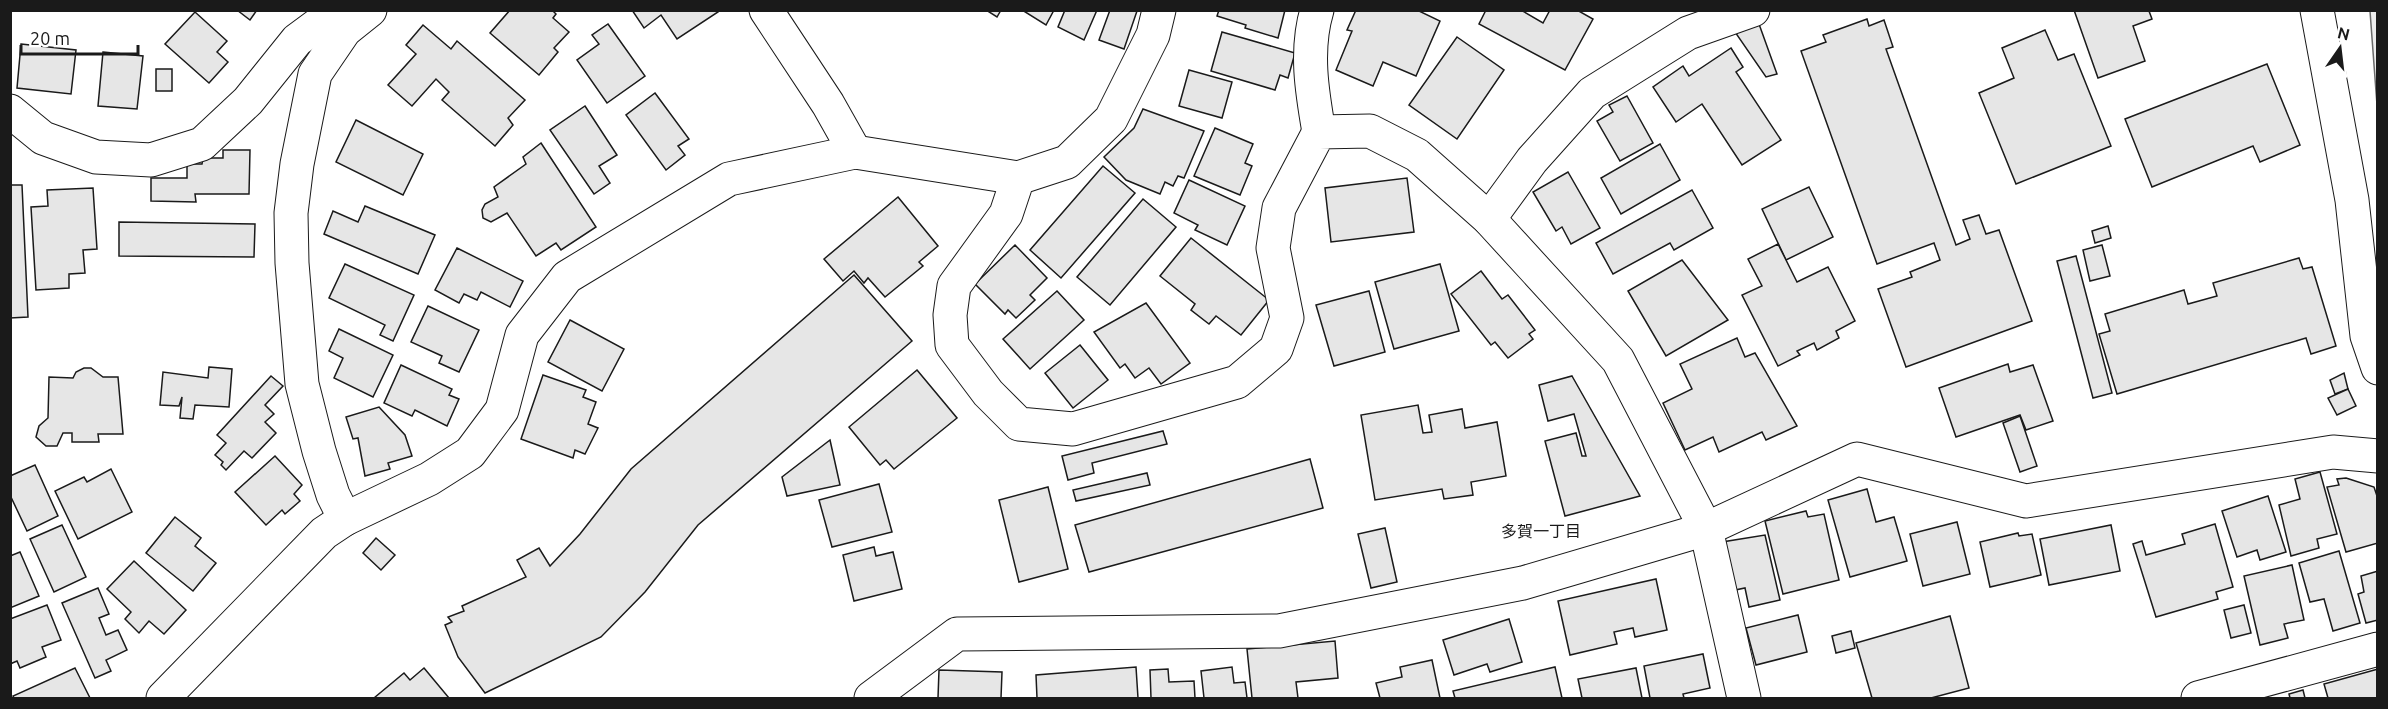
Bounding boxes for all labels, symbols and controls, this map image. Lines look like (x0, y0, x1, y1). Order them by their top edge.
scale bar (21, 18, 138, 56)
north arrow (2310, 18, 2370, 78)
text: N (2336, 23, 2352, 44)
text: 20 m (30, 28, 70, 48)
district label: 多賀一丁目 (1501, 522, 1581, 540)

